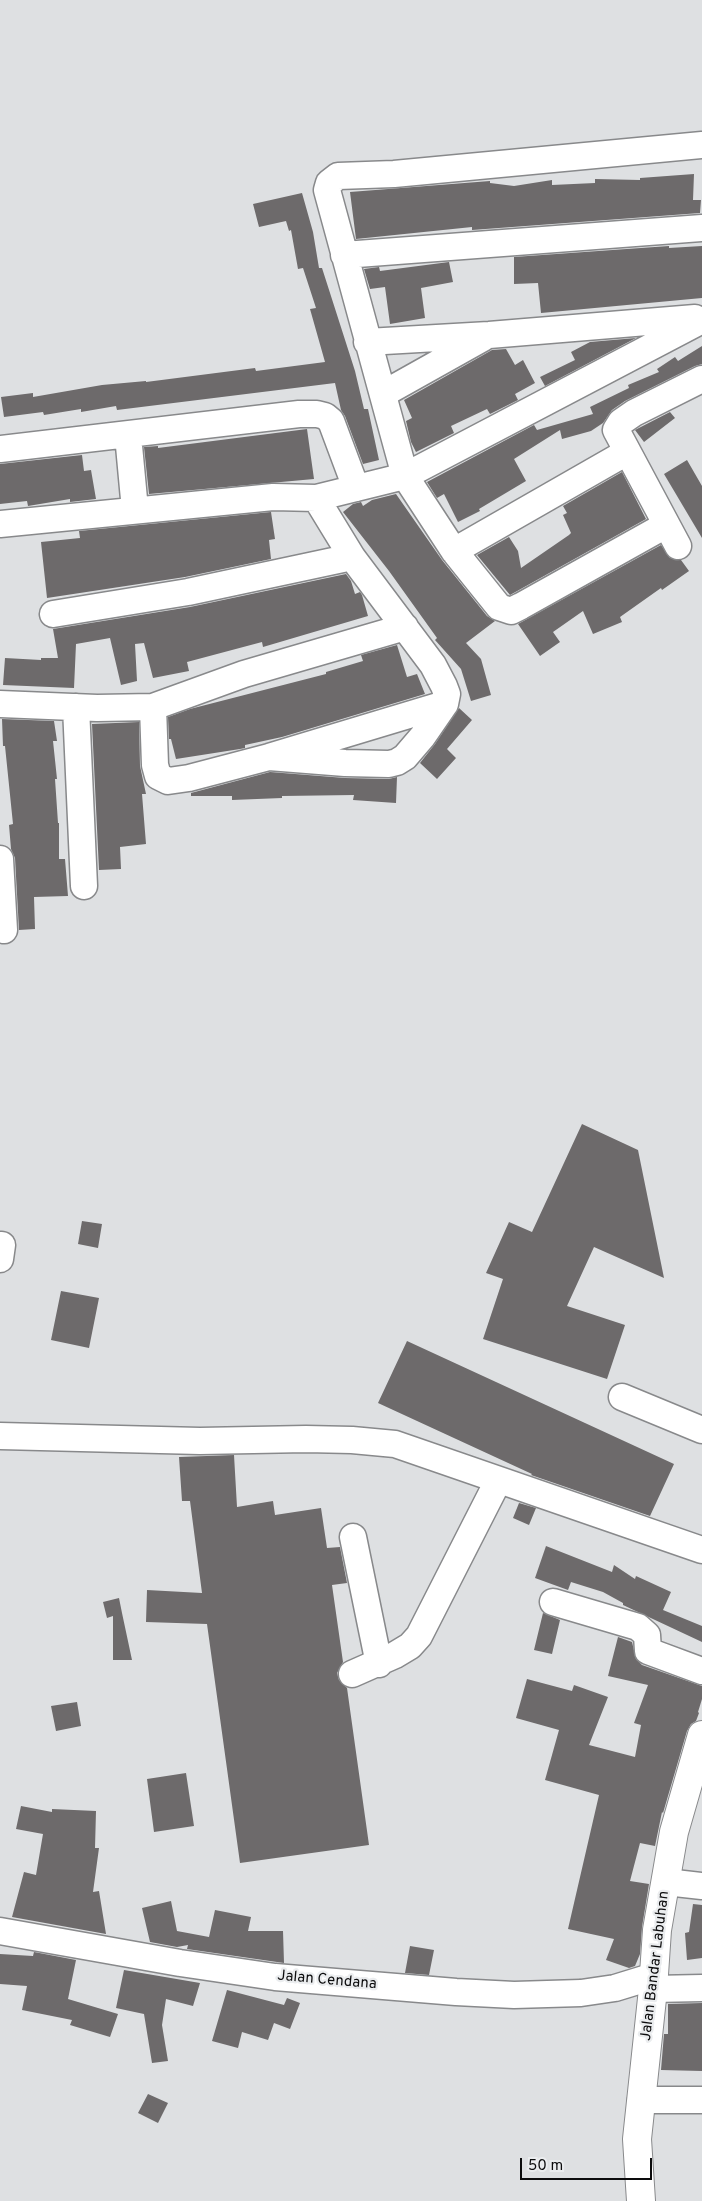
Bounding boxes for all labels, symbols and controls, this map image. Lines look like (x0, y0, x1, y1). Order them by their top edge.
street label: Jalan Bandar Labuhan (638, 1890, 674, 2042)
street label: Jalan Cendana (277, 1968, 377, 1994)
scale bar (522, 2148, 654, 2180)
text: 50 m (528, 2157, 563, 2176)

